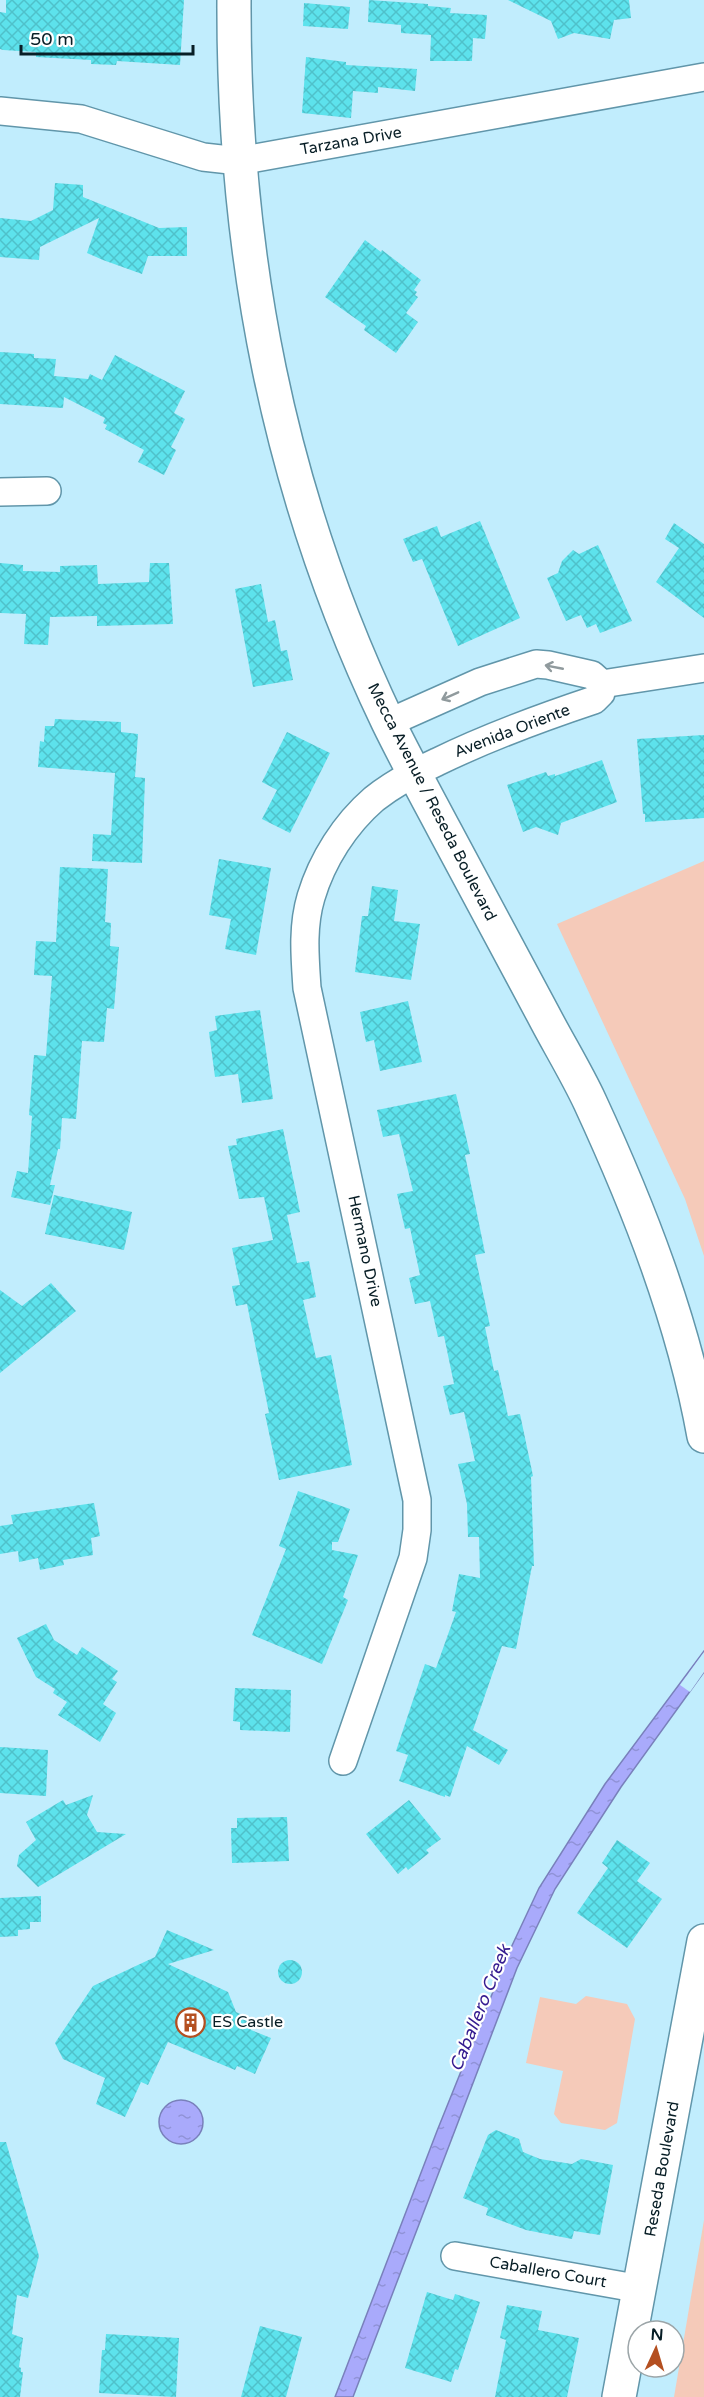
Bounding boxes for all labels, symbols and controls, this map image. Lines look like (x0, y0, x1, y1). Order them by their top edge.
scale bar (21, 18, 194, 56)
text: 50 m (30, 28, 74, 50)
street label: Tarzana Drive (299, 122, 403, 160)
one-way arrow (545, 661, 565, 672)
street label: Mecca Avenue / Reseda Boulevard (363, 680, 501, 924)
one-way arrow (442, 691, 460, 702)
street label: Avenida Oriente (451, 700, 573, 762)
street label: Hermano Drive (343, 1193, 387, 1309)
water label: Caballero Creek (445, 1940, 516, 2075)
building icon: ES Castle (175, 2006, 207, 2038)
place label: ES Castle (212, 2012, 283, 2032)
street label: Reseda Boulevard (640, 2100, 684, 2238)
street label: Caballero Court (488, 2252, 608, 2292)
north arrow (626, 2319, 686, 2379)
text: N (650, 2325, 664, 2345)

